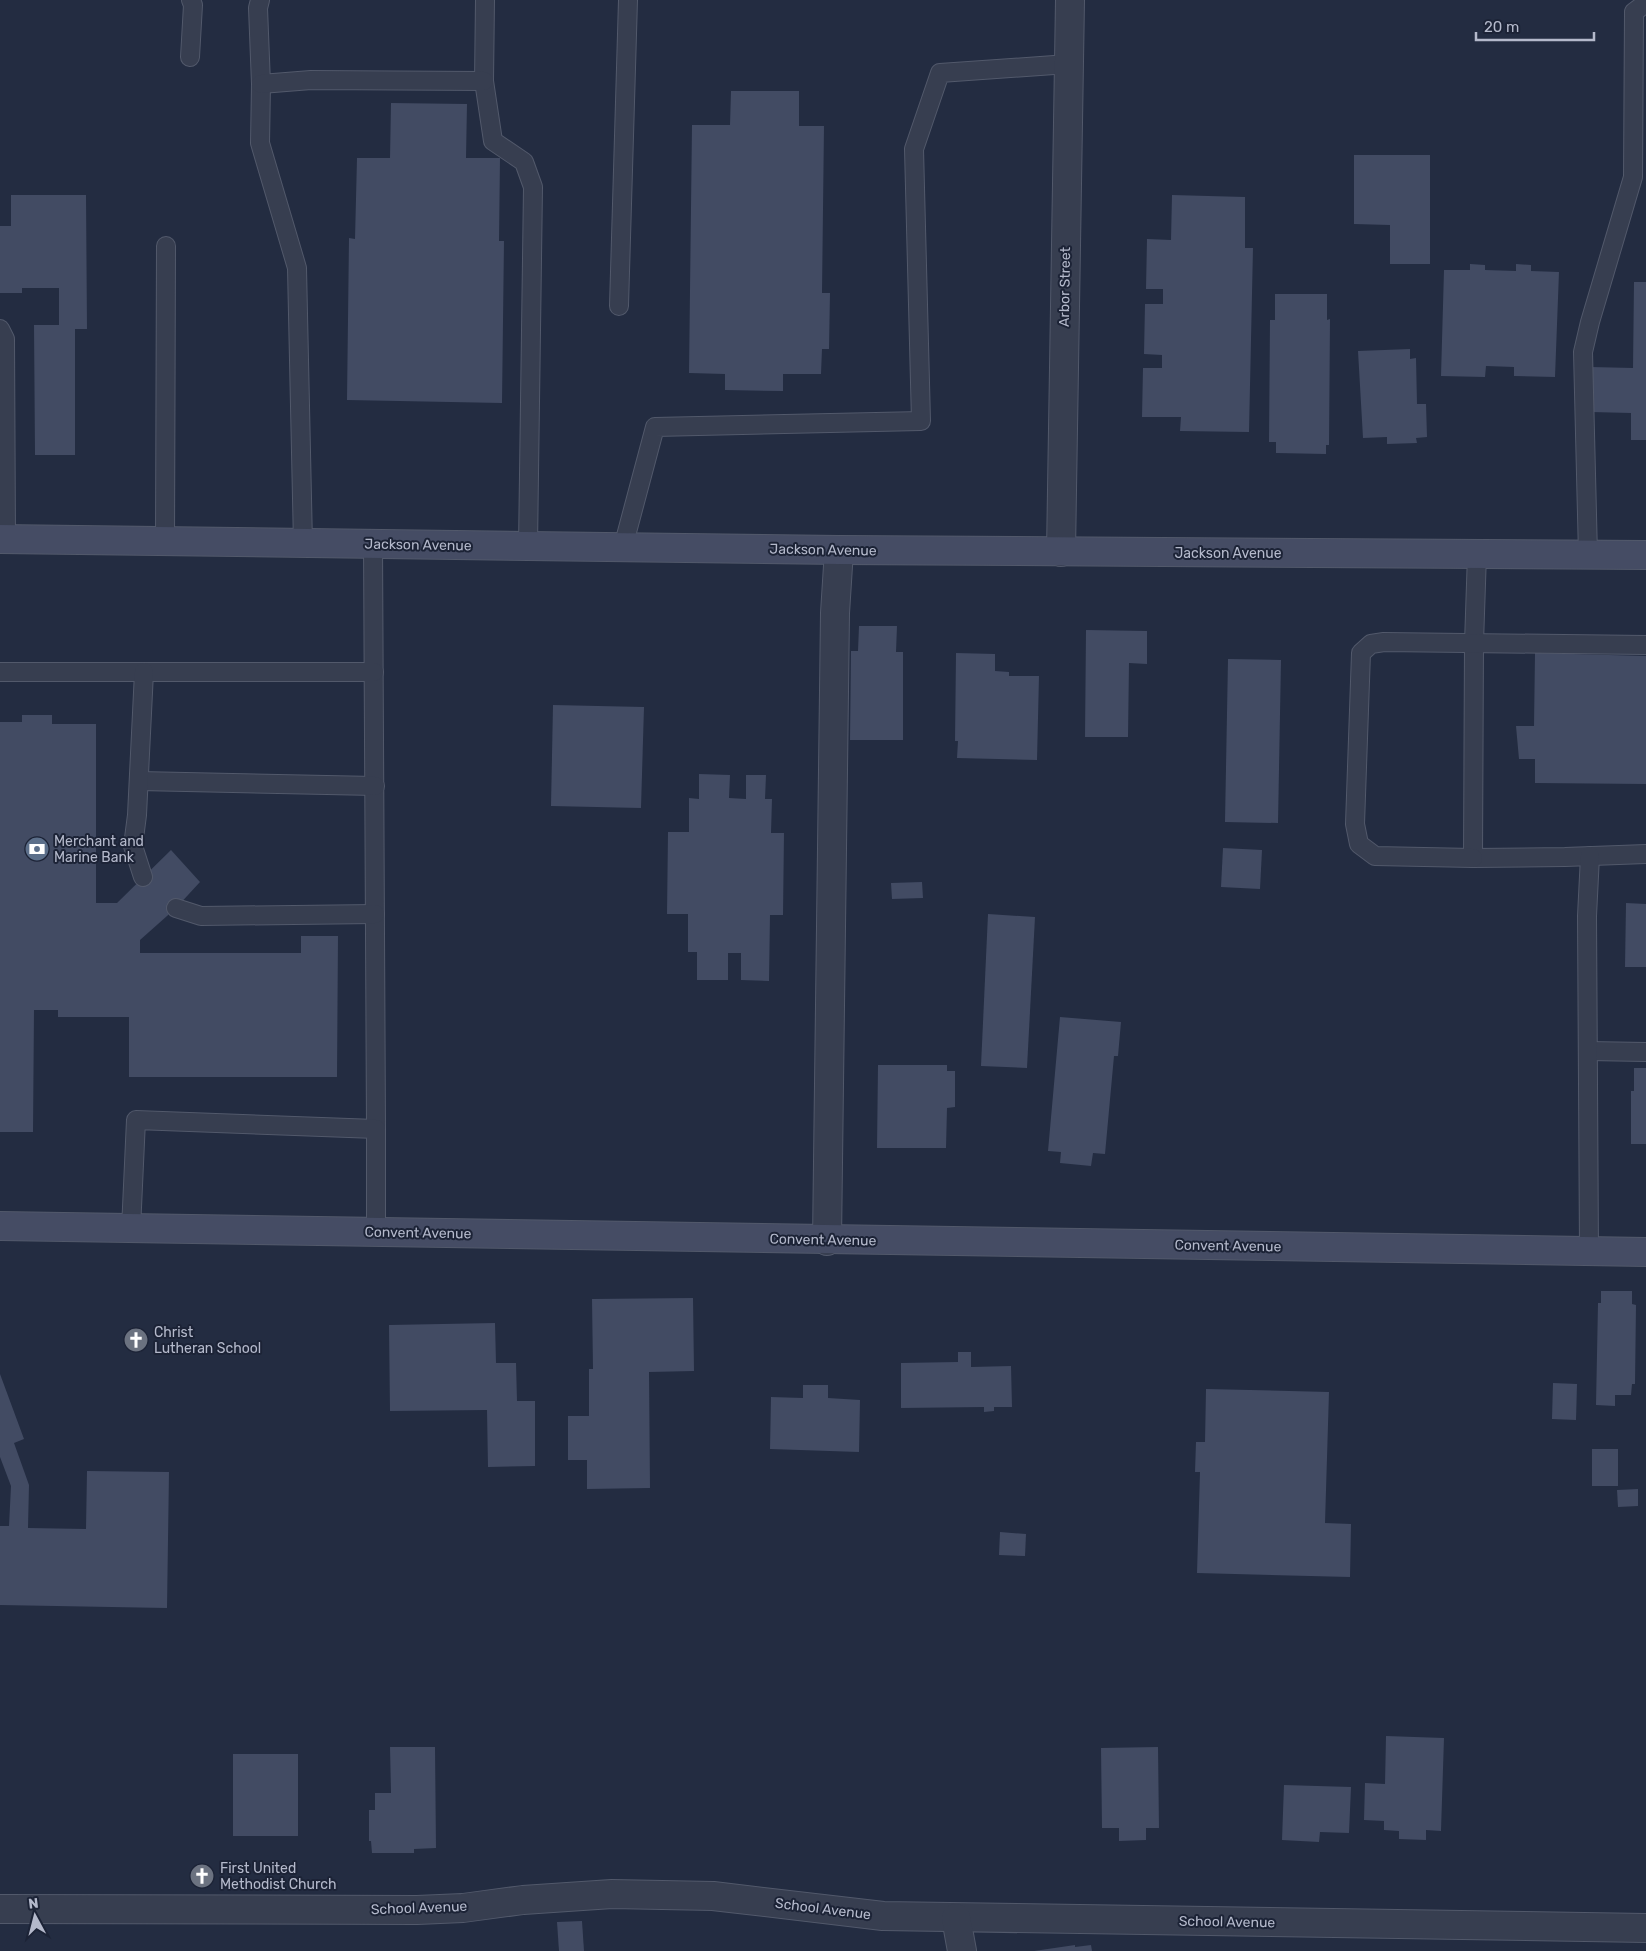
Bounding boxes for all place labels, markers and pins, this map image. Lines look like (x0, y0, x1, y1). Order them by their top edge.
place label: Merchant and Marine Bank (54, 833, 144, 866)
bank icon: Merchant and Marine Bank (24, 836, 50, 862)
place label: Christ Lutheran School (154, 1324, 261, 1357)
church icon: Christ Lutheran School (123, 1327, 149, 1353)
place label: First United Methodist Church (220, 1860, 336, 1893)
church icon: First United Methodist Church (189, 1863, 215, 1889)

